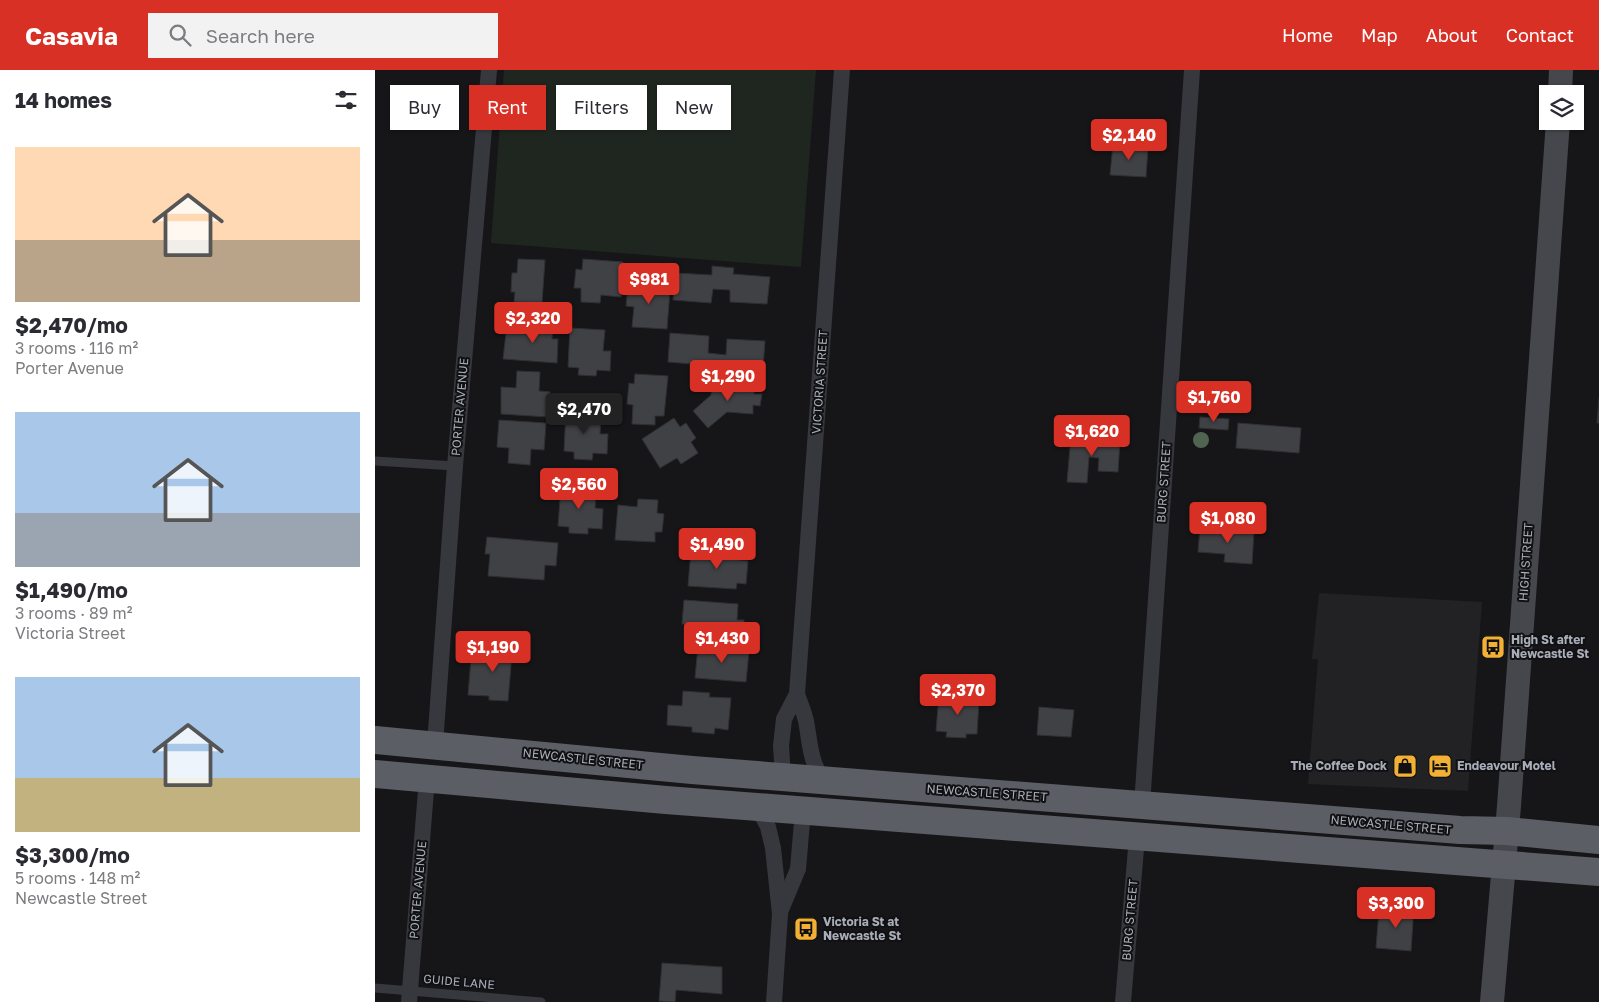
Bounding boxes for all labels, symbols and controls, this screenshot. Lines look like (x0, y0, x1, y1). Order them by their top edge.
search box (148, 13, 498, 58)
text: Casavia (25, 21, 118, 50)
icon: search (166, 21, 194, 49)
text: Search here (206, 24, 315, 47)
text: Home (1282, 24, 1333, 46)
text: Map (1361, 24, 1398, 46)
text: About (1426, 24, 1478, 46)
text: Contact (1506, 24, 1574, 46)
chip: Buy (390, 85, 459, 130)
chip: Rent (469, 85, 546, 130)
chip: Filters (556, 85, 647, 130)
chip: New (657, 85, 731, 130)
map controls (1539, 85, 1584, 130)
button: layers (1539, 85, 1584, 130)
icon: filters (332, 86, 360, 114)
text: 14 homes (15, 87, 112, 113)
pin: $2,140 (1088, 118, 1170, 161)
text: $2,140 (1102, 125, 1156, 145)
icon: home (143, 180, 233, 270)
pin: $981 (619, 262, 679, 305)
text: $981 (629, 269, 669, 289)
pin: $2,320 (492, 302, 574, 344)
text: $2,320 (505, 308, 561, 328)
text: $2,470/mo (15, 312, 128, 338)
street label: VICTORIA STREET (808, 329, 831, 434)
text: 3 rooms · 116 m² (15, 338, 138, 358)
street label: PORTER AVENUE (448, 357, 471, 457)
text: Porter Avenue (15, 358, 124, 378)
pin: $1,290 (687, 360, 769, 402)
text: $1,290 (701, 366, 755, 386)
pin: $1,760 (1173, 380, 1255, 423)
text: $1,760 (1187, 387, 1241, 407)
pin: $2,470 (543, 392, 625, 435)
text: $2,470 (557, 399, 611, 419)
pin: $1,620 (1051, 414, 1133, 457)
text: $1,620 (1065, 421, 1119, 441)
street label: BURG STREET (1153, 440, 1174, 523)
icon: home (143, 445, 233, 535)
pin: $2,560 (538, 468, 620, 510)
text: $2,560 (551, 474, 607, 494)
pin: $1,080 (1187, 502, 1269, 544)
text: $1,080 (1200, 508, 1256, 528)
street label: HIGH STREET (1515, 522, 1536, 602)
pin: $1,490 (676, 528, 758, 570)
text: $1,490 (690, 534, 744, 554)
text: $1,490/mo (15, 577, 128, 603)
text: 3 rooms · 89 m² (15, 603, 132, 623)
pin: $1,430 (681, 622, 763, 664)
text: Victoria Street (15, 623, 126, 643)
text: $1,430 (695, 628, 749, 648)
pin: $1,190 (452, 630, 534, 673)
place label: High St after Newcastle St (1511, 632, 1589, 661)
bus stop icon: High St after Newcastle St (1480, 634, 1506, 660)
text: $1,190 (467, 637, 519, 657)
pin: $2,370 (917, 674, 999, 716)
text: $2,370 (931, 680, 985, 700)
icon: home (143, 710, 233, 800)
street label: NEWCASTLE STREET (522, 745, 645, 772)
shop icon: The Coffee Dock (1392, 753, 1418, 779)
hotel icon: Endeavour Motel (1427, 753, 1453, 779)
place label: The Coffee Dock (1290, 758, 1387, 773)
place label: Endeavour Motel (1457, 758, 1556, 773)
street label: NEWCASTLE STREET (926, 781, 1049, 804)
street label: NEWCASTLE STREET (1330, 812, 1453, 837)
street label: PORTER AVENUE (406, 840, 429, 940)
text: $3,300/mo (15, 842, 130, 868)
text: 5 rooms · 148 m² (15, 868, 140, 888)
street label: BURG STREET (1118, 878, 1141, 961)
pin: $3,300 (1355, 886, 1437, 929)
text: Newcastle Street (15, 888, 147, 908)
text: $3,300 (1368, 893, 1424, 913)
place label: Victoria St at Newcastle St (823, 914, 901, 943)
bus stop icon: Victoria St at Newcastle St (793, 916, 819, 942)
street label: GUIDE LANE (423, 971, 495, 992)

